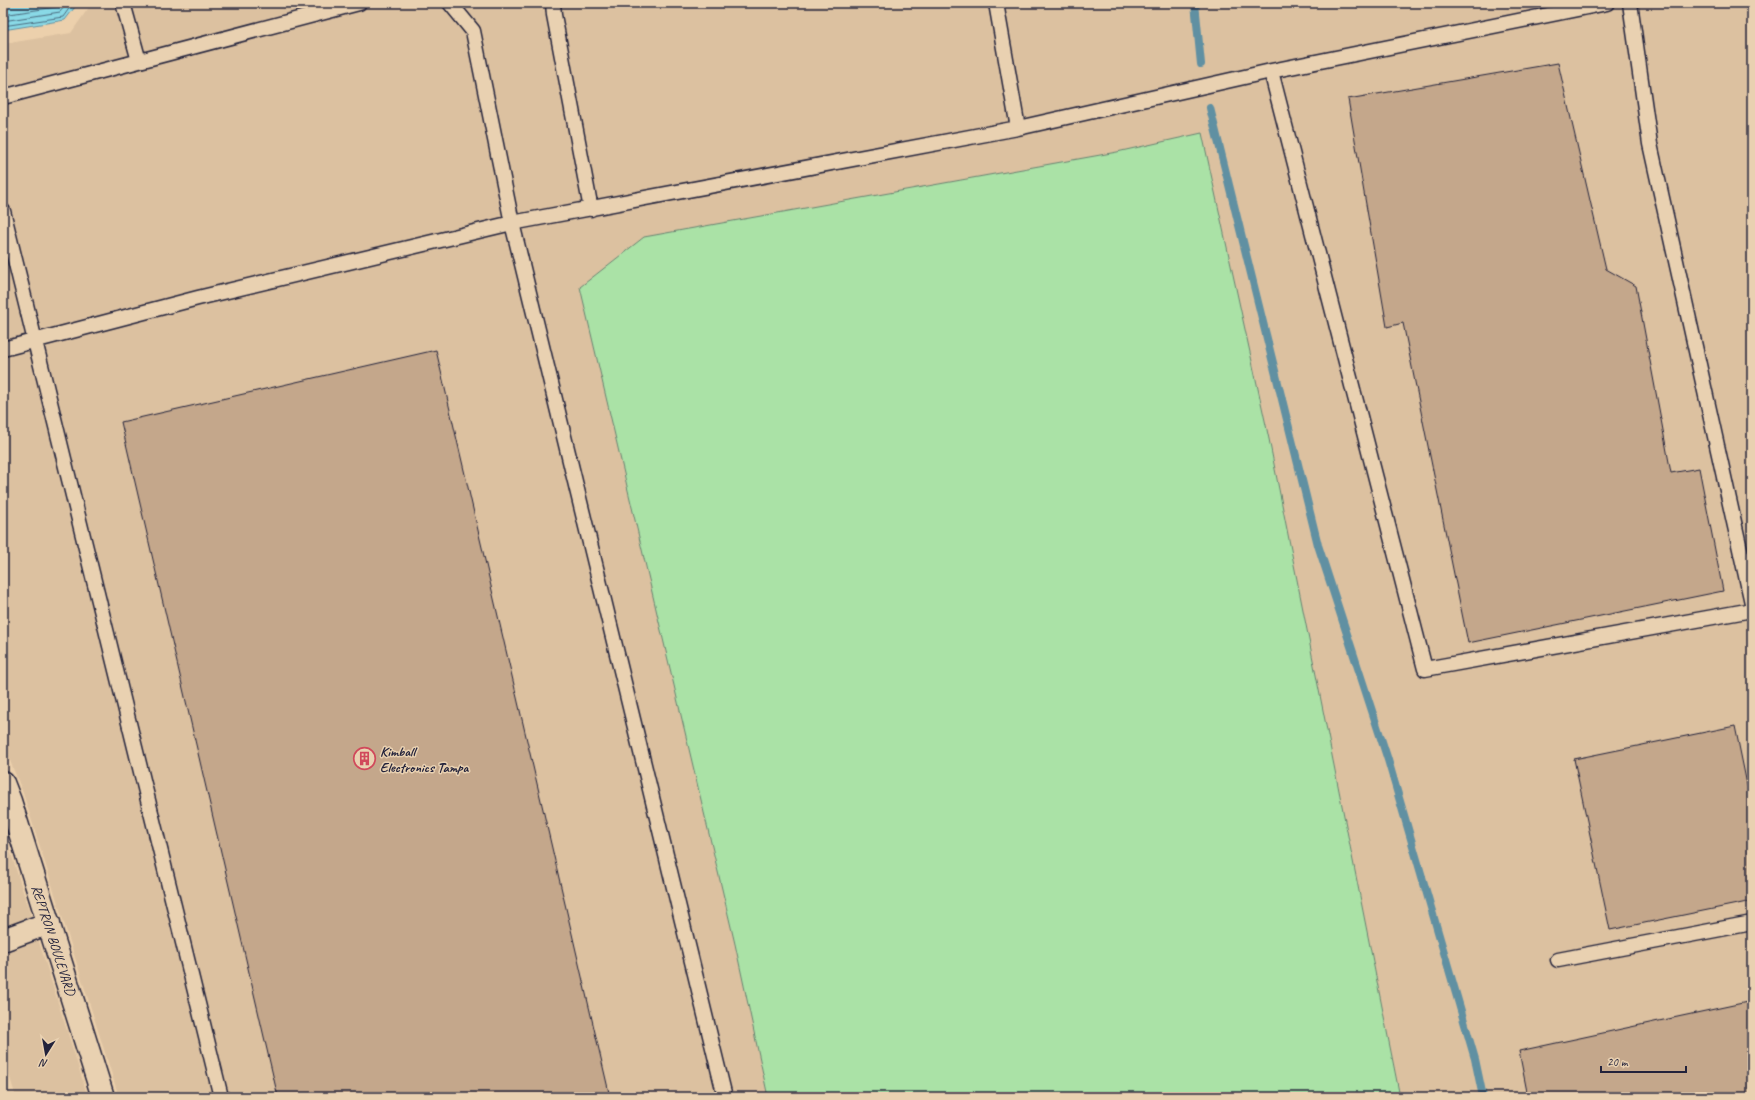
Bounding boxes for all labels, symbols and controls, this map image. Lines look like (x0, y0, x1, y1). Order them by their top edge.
place label: Kimball Electronics Tampa (380, 743, 469, 776)
building icon: Kimball Electronics Tampa (352, 746, 378, 772)
street label: REPTRON BOULEVARD (28, 883, 80, 999)
north arrow (26, 1034, 66, 1074)
scale bar (1601, 1048, 1686, 1074)
text: 20 m (1607, 1054, 1629, 1070)
text: N (37, 1056, 49, 1071)

